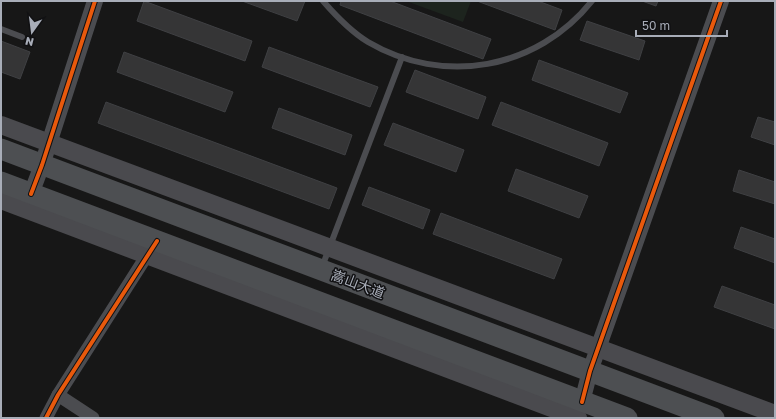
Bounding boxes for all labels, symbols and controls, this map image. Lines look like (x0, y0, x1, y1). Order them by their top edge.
north arrow (12, 12, 52, 52)
scale bar (636, 12, 727, 38)
text: 50 m (642, 18, 670, 33)
text: N (24, 35, 35, 50)
street label: 嵩山大道 (329, 266, 387, 302)

